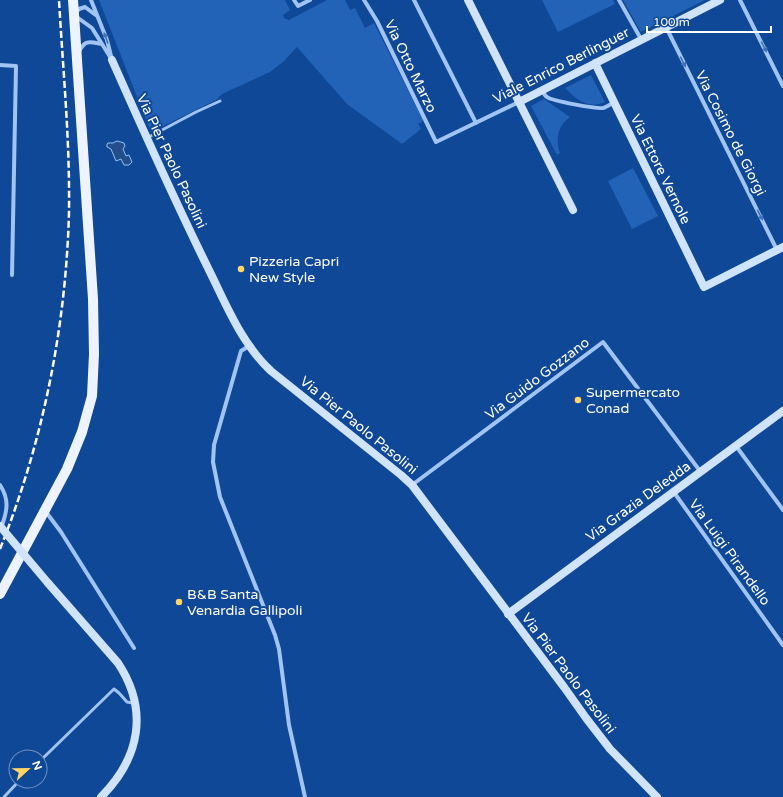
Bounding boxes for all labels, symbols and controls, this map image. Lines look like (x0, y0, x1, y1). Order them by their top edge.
scale bar (647, 8, 771, 34)
text: 100 m (653, 15, 690, 29)
street label: Via Otto Marzo (381, 17, 440, 115)
street label: Viale Enrico Berlinguer (490, 23, 633, 107)
one-way arrow (103, 31, 109, 43)
one-way arrow (760, 42, 767, 53)
one-way arrow (680, 56, 686, 68)
street label: Via Cosimo de Giorgi (692, 68, 770, 199)
street label: Via Pier Paolo Pasolini (133, 91, 210, 231)
street label: Via Ettore Vernole (627, 112, 694, 227)
one-way arrow (757, 210, 763, 221)
place label: Pizzeria Capri New Style (249, 253, 339, 286)
marker: Pizzeria Capri New Style (236, 264, 246, 274)
street label: Via Guido Gozzano (482, 334, 593, 423)
street label: Via Pier Paolo Pasolini (296, 373, 421, 478)
place label: Supermercato Conad (586, 384, 680, 417)
marker: Supermercato Conad (573, 395, 583, 405)
street label: Via Grazia Deledda (583, 458, 694, 545)
street label: Via Luigi Pirandello (685, 496, 774, 609)
place label: B&B Santa Venardia Gallipoli (187, 586, 303, 619)
marker: B&B Santa Venardia Gallipoli (174, 597, 184, 607)
street label: Via Pier Paolo Pasolini (518, 610, 619, 737)
north arrow (8, 749, 48, 789)
text: N (29, 759, 44, 772)

